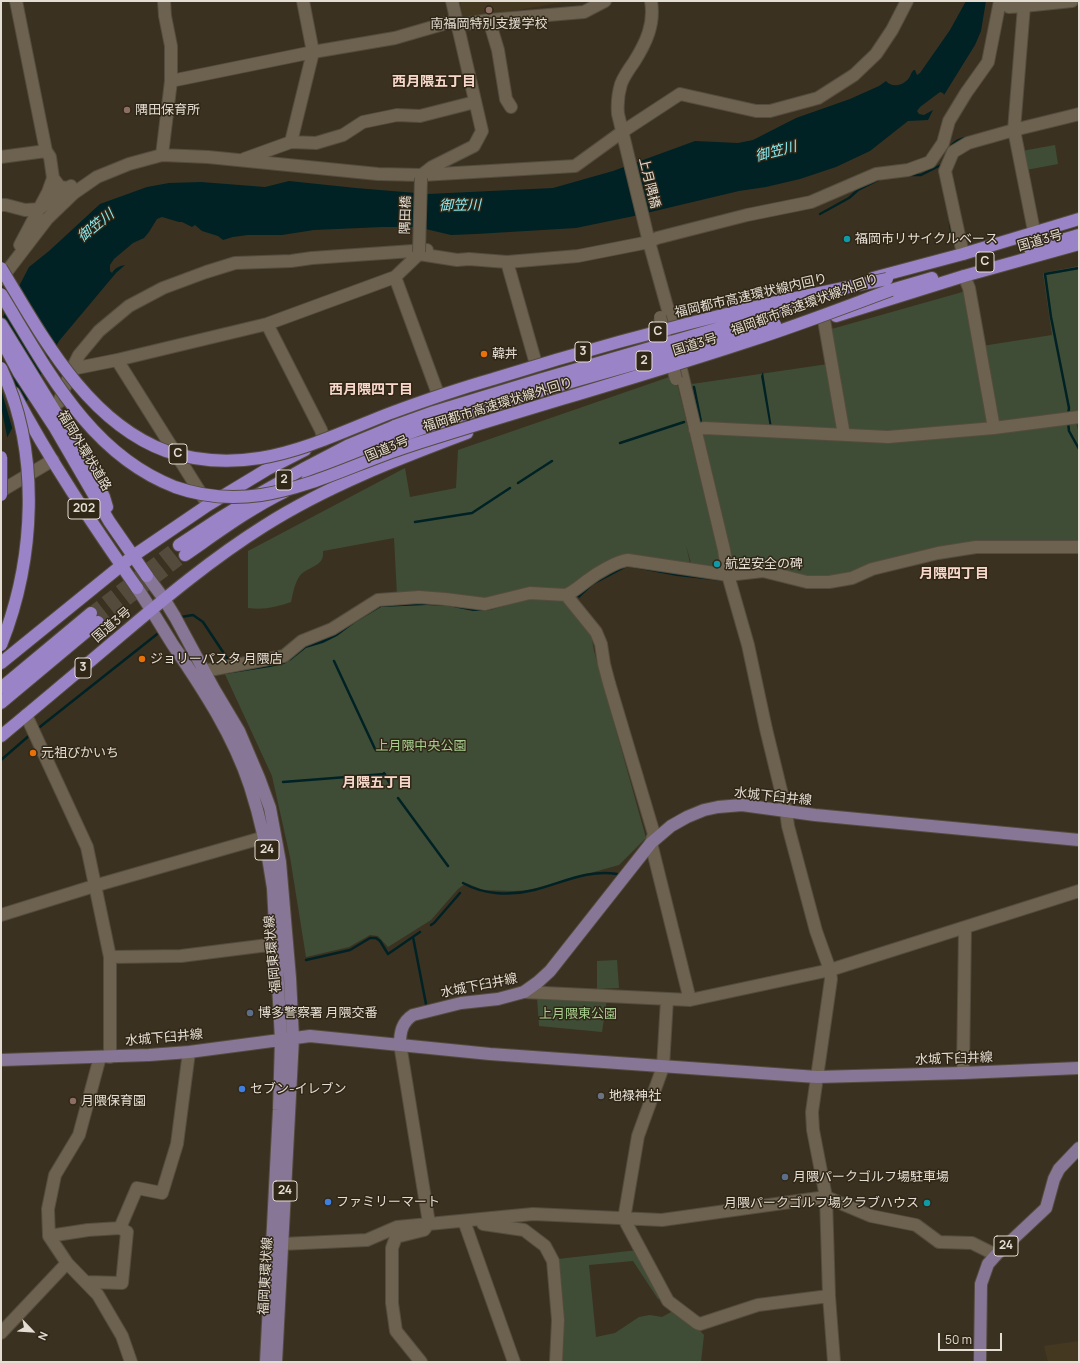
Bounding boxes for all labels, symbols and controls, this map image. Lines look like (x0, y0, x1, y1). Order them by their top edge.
marker: 南福岡特別支援学校 (484, 5, 494, 15)
place label: 南福岡特別支援学校 (431, 16, 547, 32)
district label: 西月隈五丁目 (392, 74, 476, 90)
place label: 隅田保育所 (135, 102, 200, 118)
marker: 隅田保育所 (122, 105, 132, 115)
water label: 御笠川 (754, 139, 798, 165)
street label: 上月隅橋 (635, 156, 663, 210)
street label: 隅田橋 (398, 195, 414, 235)
water label: 御笠川 (439, 197, 481, 215)
water label: 御笠川 (74, 206, 118, 246)
street label: 国道3号 (1016, 227, 1064, 255)
place label: 福岡市リサイクルベース (855, 231, 998, 247)
marker: 福岡市リサイクルベース (842, 234, 852, 244)
road number: C (976, 252, 994, 272)
street label: 福岡都市高速環状線内回り (673, 271, 829, 321)
street label: 福岡都市高速環状線外回り (729, 271, 881, 339)
road number: C (649, 322, 667, 342)
street label: 国道3号 (671, 331, 719, 359)
road number: 3 (575, 342, 591, 362)
place label: 韓丼 (492, 346, 518, 362)
marker: 韓丼 (479, 349, 489, 359)
road number: 2 (636, 351, 652, 371)
street label: 福岡都市高速環状線外回り (421, 375, 575, 435)
district label: 西月隈四丁目 (329, 382, 413, 398)
street label: 福岡外環状道路 (54, 408, 114, 494)
street label: 国道3号 (363, 433, 411, 465)
road number: C (169, 444, 187, 464)
road number: 2 (276, 470, 292, 490)
road number: 202 (68, 499, 100, 519)
place label: 航空安全の碑 (725, 556, 803, 572)
marker: 航空安全の碑 (712, 559, 722, 569)
district label: 月隈四丁目 (919, 566, 989, 582)
street label: 国道3号 (89, 604, 135, 646)
place label: ジョリーパスタ 月隈店 (150, 651, 283, 667)
marker: ジョリーパスタ 月隈店 (137, 654, 147, 664)
road number: 3 (75, 658, 91, 678)
park label: 上月隈中央公園 (376, 738, 466, 754)
place label: 元祖ぴかいち (41, 745, 119, 761)
marker: 元祖ぴかいち (28, 748, 38, 758)
district label: 月隈五丁目 (342, 775, 412, 791)
street label: 水城下臼井線 (733, 785, 813, 809)
road number: 24 (255, 840, 279, 860)
street label: 福岡東環状線 (262, 914, 284, 994)
street label: 水城下臼井線 (439, 971, 519, 1001)
place label: 博多警察署 月隈交番 (258, 1005, 378, 1021)
park label: 上月隈東公園 (539, 1006, 617, 1022)
marker: 博多警察署 月隈交番 (245, 1008, 255, 1018)
street label: 水城下臼井線 (124, 1027, 204, 1049)
street label: 水城下臼井線 (915, 1050, 993, 1068)
place label: セブン-イレブン (250, 1081, 346, 1097)
marker: セブン-イレブン (237, 1084, 247, 1094)
place label: 地禄神社 (609, 1088, 661, 1104)
marker: 地禄神社 (596, 1091, 606, 1101)
place label: 月隈保育園 (81, 1093, 146, 1109)
marker: 月隈保育園 (68, 1096, 78, 1106)
place label: 月隈パークゴルフ場駐車場 (793, 1169, 949, 1185)
marker: 月隈パークゴルフ場駐車場 (780, 1172, 790, 1182)
road number: 24 (273, 1181, 297, 1201)
place label: ファミリーマート (336, 1194, 440, 1210)
place label: 月隈パークゴルフ場クラブハウス (724, 1195, 919, 1211)
marker: ファミリーマート (323, 1197, 333, 1207)
marker: 月隈パークゴルフ場クラブハウス (922, 1198, 932, 1208)
road number: 24 (994, 1236, 1018, 1256)
street label: 福岡東環状線 (256, 1237, 276, 1315)
north arrow (12, 1311, 52, 1351)
scale bar (940, 1325, 1004, 1351)
text: N (35, 1330, 52, 1343)
text: 50 m (945, 1331, 972, 1348)

